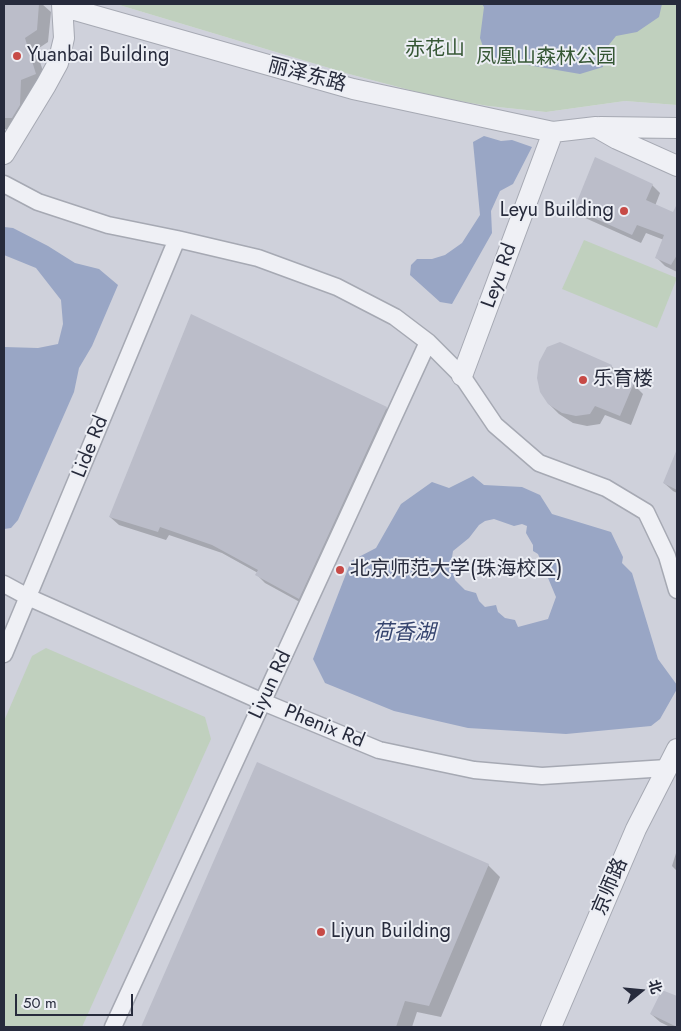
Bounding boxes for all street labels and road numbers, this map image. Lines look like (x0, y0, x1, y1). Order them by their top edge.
street label: 丽泽东路 (265, 54, 349, 98)
street label: Leyu Rd (477, 240, 523, 312)
street label: Lide Rd (68, 413, 114, 481)
street label: Liyun Rd (245, 647, 297, 723)
street label: Phenix Rd (280, 700, 368, 754)
street label: 京师路 (588, 855, 634, 919)

